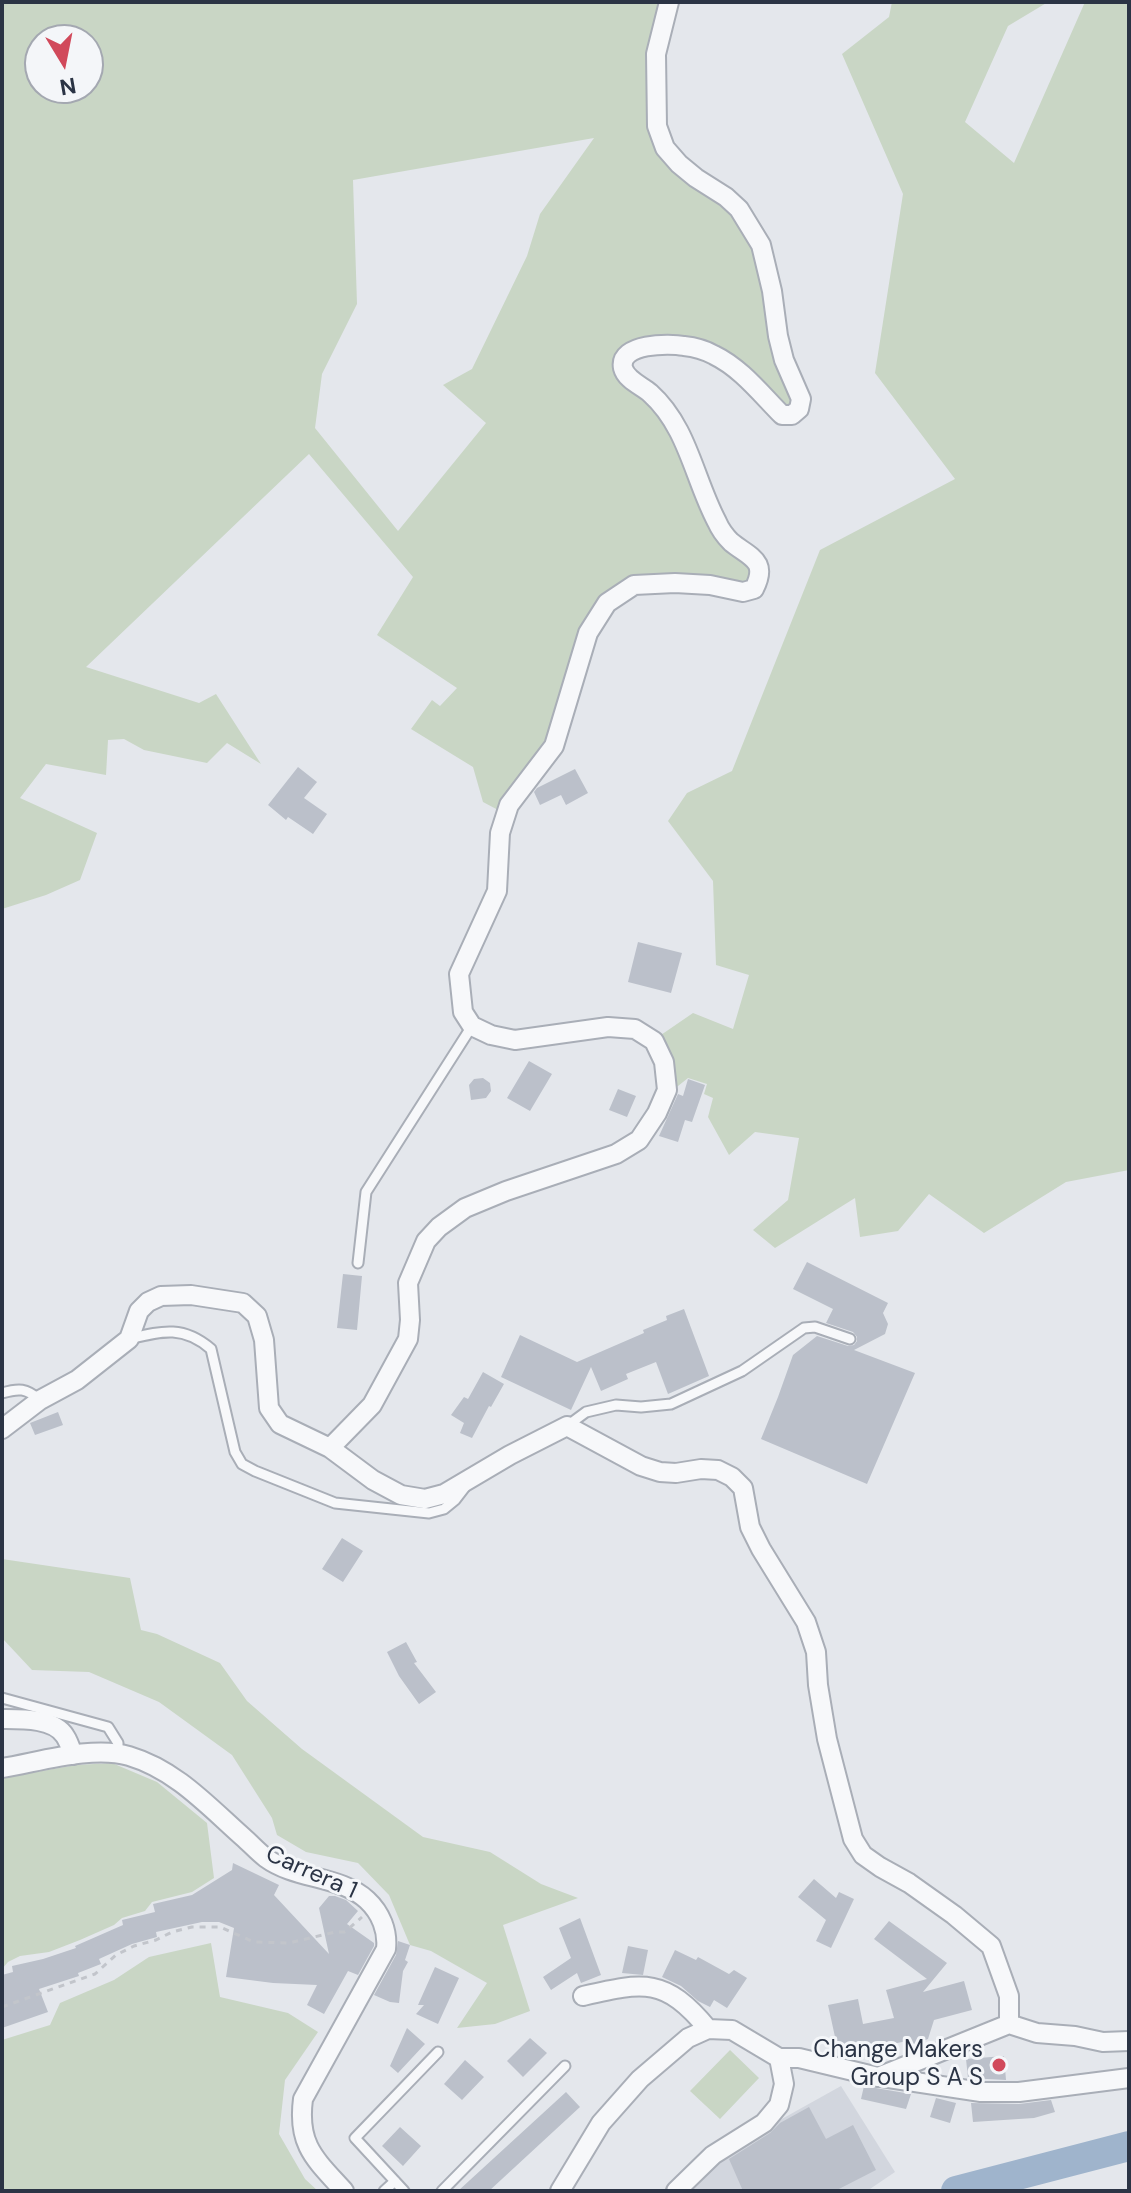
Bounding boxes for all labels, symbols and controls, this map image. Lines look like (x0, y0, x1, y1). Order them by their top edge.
north arrow (24, 24, 104, 104)
text: N (57, 70, 78, 102)
street label: Carrera 1 (261, 1840, 361, 1906)
place label: Change Makers Group S A S (813, 2037, 983, 2093)
marker: Change Makers Group S A S (990, 2056, 1008, 2074)

